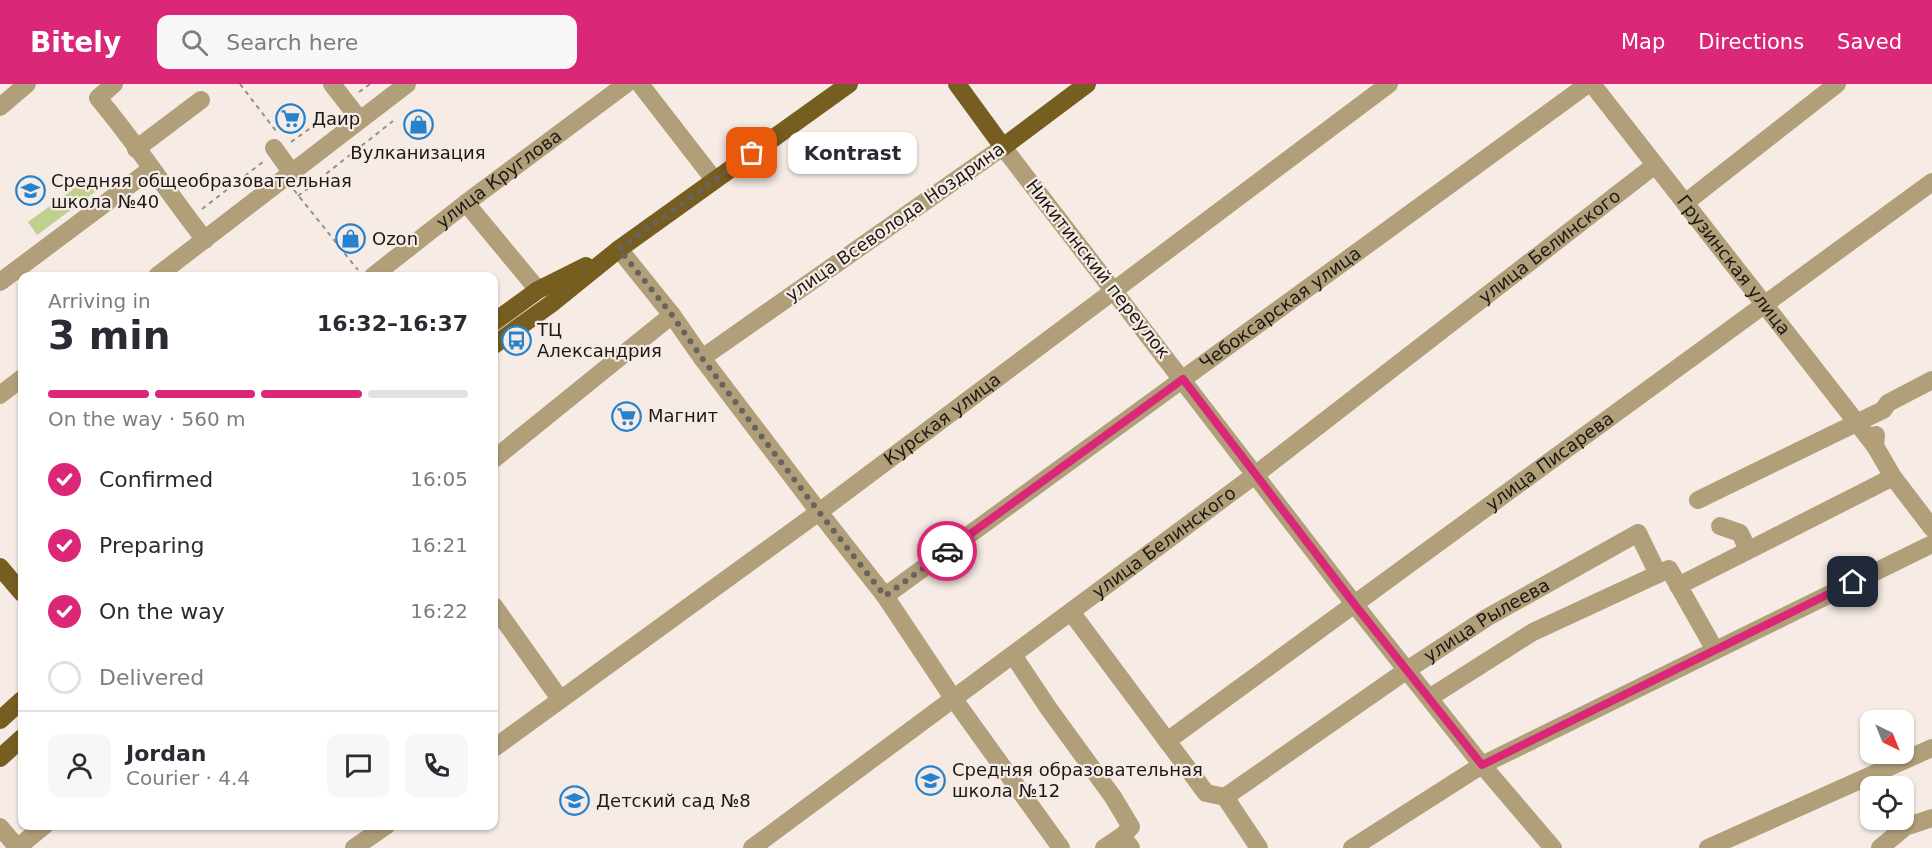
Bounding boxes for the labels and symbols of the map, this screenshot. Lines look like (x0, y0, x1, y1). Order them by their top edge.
supermarket icon: Даир (275, 103, 307, 135)
place label: Даир (312, 108, 360, 129)
shop icon: Вулканизация (402, 108, 434, 140)
street label: улица Круглова (432, 125, 565, 232)
pin (726, 127, 777, 178)
callout: Kontrast (788, 132, 917, 174)
street label: улица Всеволода Ноздрина (781, 138, 1008, 305)
place label: Вулканизация (350, 142, 486, 163)
place label: Средняя общеобразовательная школа №40 (51, 170, 352, 212)
school or university icon: Средняя общеобразовательная школа №40 (14, 175, 46, 207)
street label: Никитинский переулок (1022, 175, 1175, 362)
street label: улица Белинского (1474, 185, 1624, 308)
street label: Грузинская улица (1673, 191, 1795, 339)
shop icon: Ozon (335, 223, 367, 255)
place label: Ozon (372, 228, 418, 249)
street label: Чебоксарская улица (1195, 242, 1365, 373)
place label: ТЦ Александрия (536, 319, 662, 361)
bus stop icon: ТЦ Александрия (500, 324, 532, 356)
street label: Курская улица (880, 368, 1005, 469)
supermarket icon: Магнит (611, 400, 643, 432)
place label: Магнит (648, 405, 718, 426)
street label: улица Писарева (1481, 407, 1617, 515)
street label: улица Белинского (1088, 482, 1240, 602)
courier (917, 521, 977, 581)
pin (1827, 556, 1878, 607)
street label: улица Рылеева (1420, 574, 1553, 666)
north arrow (1860, 710, 1914, 764)
place label: Средняя образовательная школа №12 (952, 759, 1203, 801)
school or university icon: Средняя образовательная школа №12 (915, 764, 947, 796)
school or university icon: Детский сад №8 (559, 785, 591, 817)
place label: Детский сад №8 (596, 790, 751, 811)

